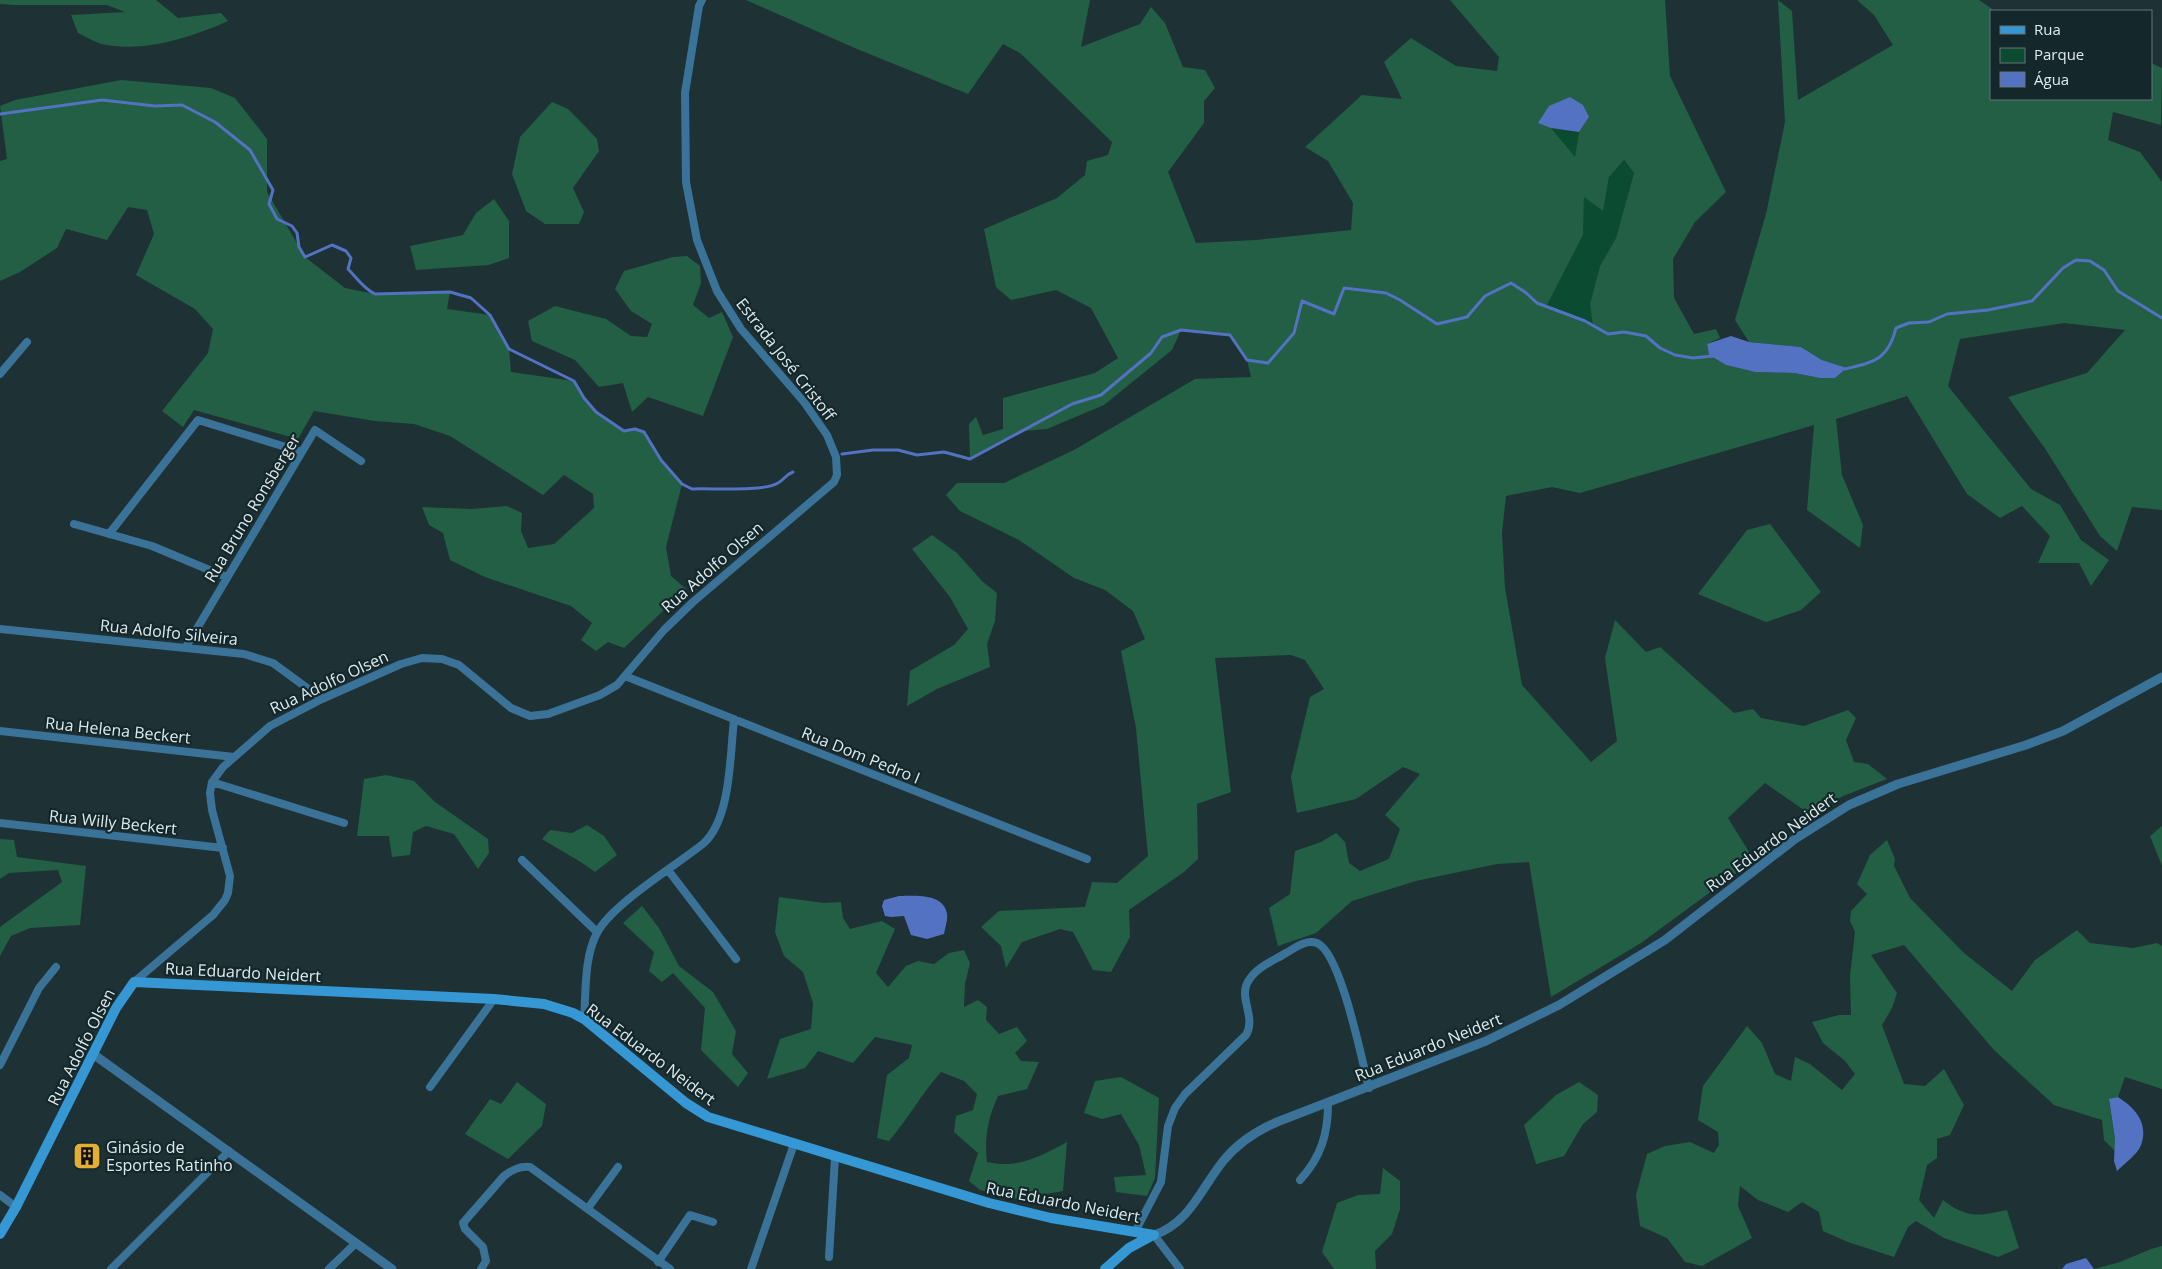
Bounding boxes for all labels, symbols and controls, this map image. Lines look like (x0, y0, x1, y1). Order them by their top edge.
legend (1990, 10, 2152, 100)
text: Rua (2034, 19, 2061, 39)
text: Parque (2034, 44, 2084, 64)
text: Água (2034, 69, 2069, 89)
street label: Estrada José Cristoff (731, 293, 841, 426)
street label: Rua Bruno Ronsberger (199, 429, 305, 586)
street label: Rua Adolfo Olsen (656, 517, 768, 617)
street label: Rua Adolfo Silveira (99, 614, 239, 650)
street label: Rua Adolfo Olsen (266, 645, 392, 719)
street label: Rua Helena Beckert (44, 711, 192, 749)
street label: Rua Dom Pedro I (798, 721, 924, 789)
street label: Rua Eduardo Neidert (1701, 787, 1841, 897)
street label: Rua Willy Beckert (48, 804, 178, 840)
street label: Rua Eduardo Neidert (164, 957, 322, 987)
street label: Rua Adolfo Olsen (42, 985, 120, 1109)
street label: Rua Eduardo Neidert (582, 998, 720, 1110)
street label: Rua Eduardo Neidert (1351, 1007, 1505, 1086)
place label: Ginásio de Esportes Ratinho (106, 1136, 233, 1176)
building icon: Ginásio de Esportes Ratinho (72, 1141, 102, 1171)
street label: Rua Eduardo Neidert (984, 1176, 1142, 1228)

